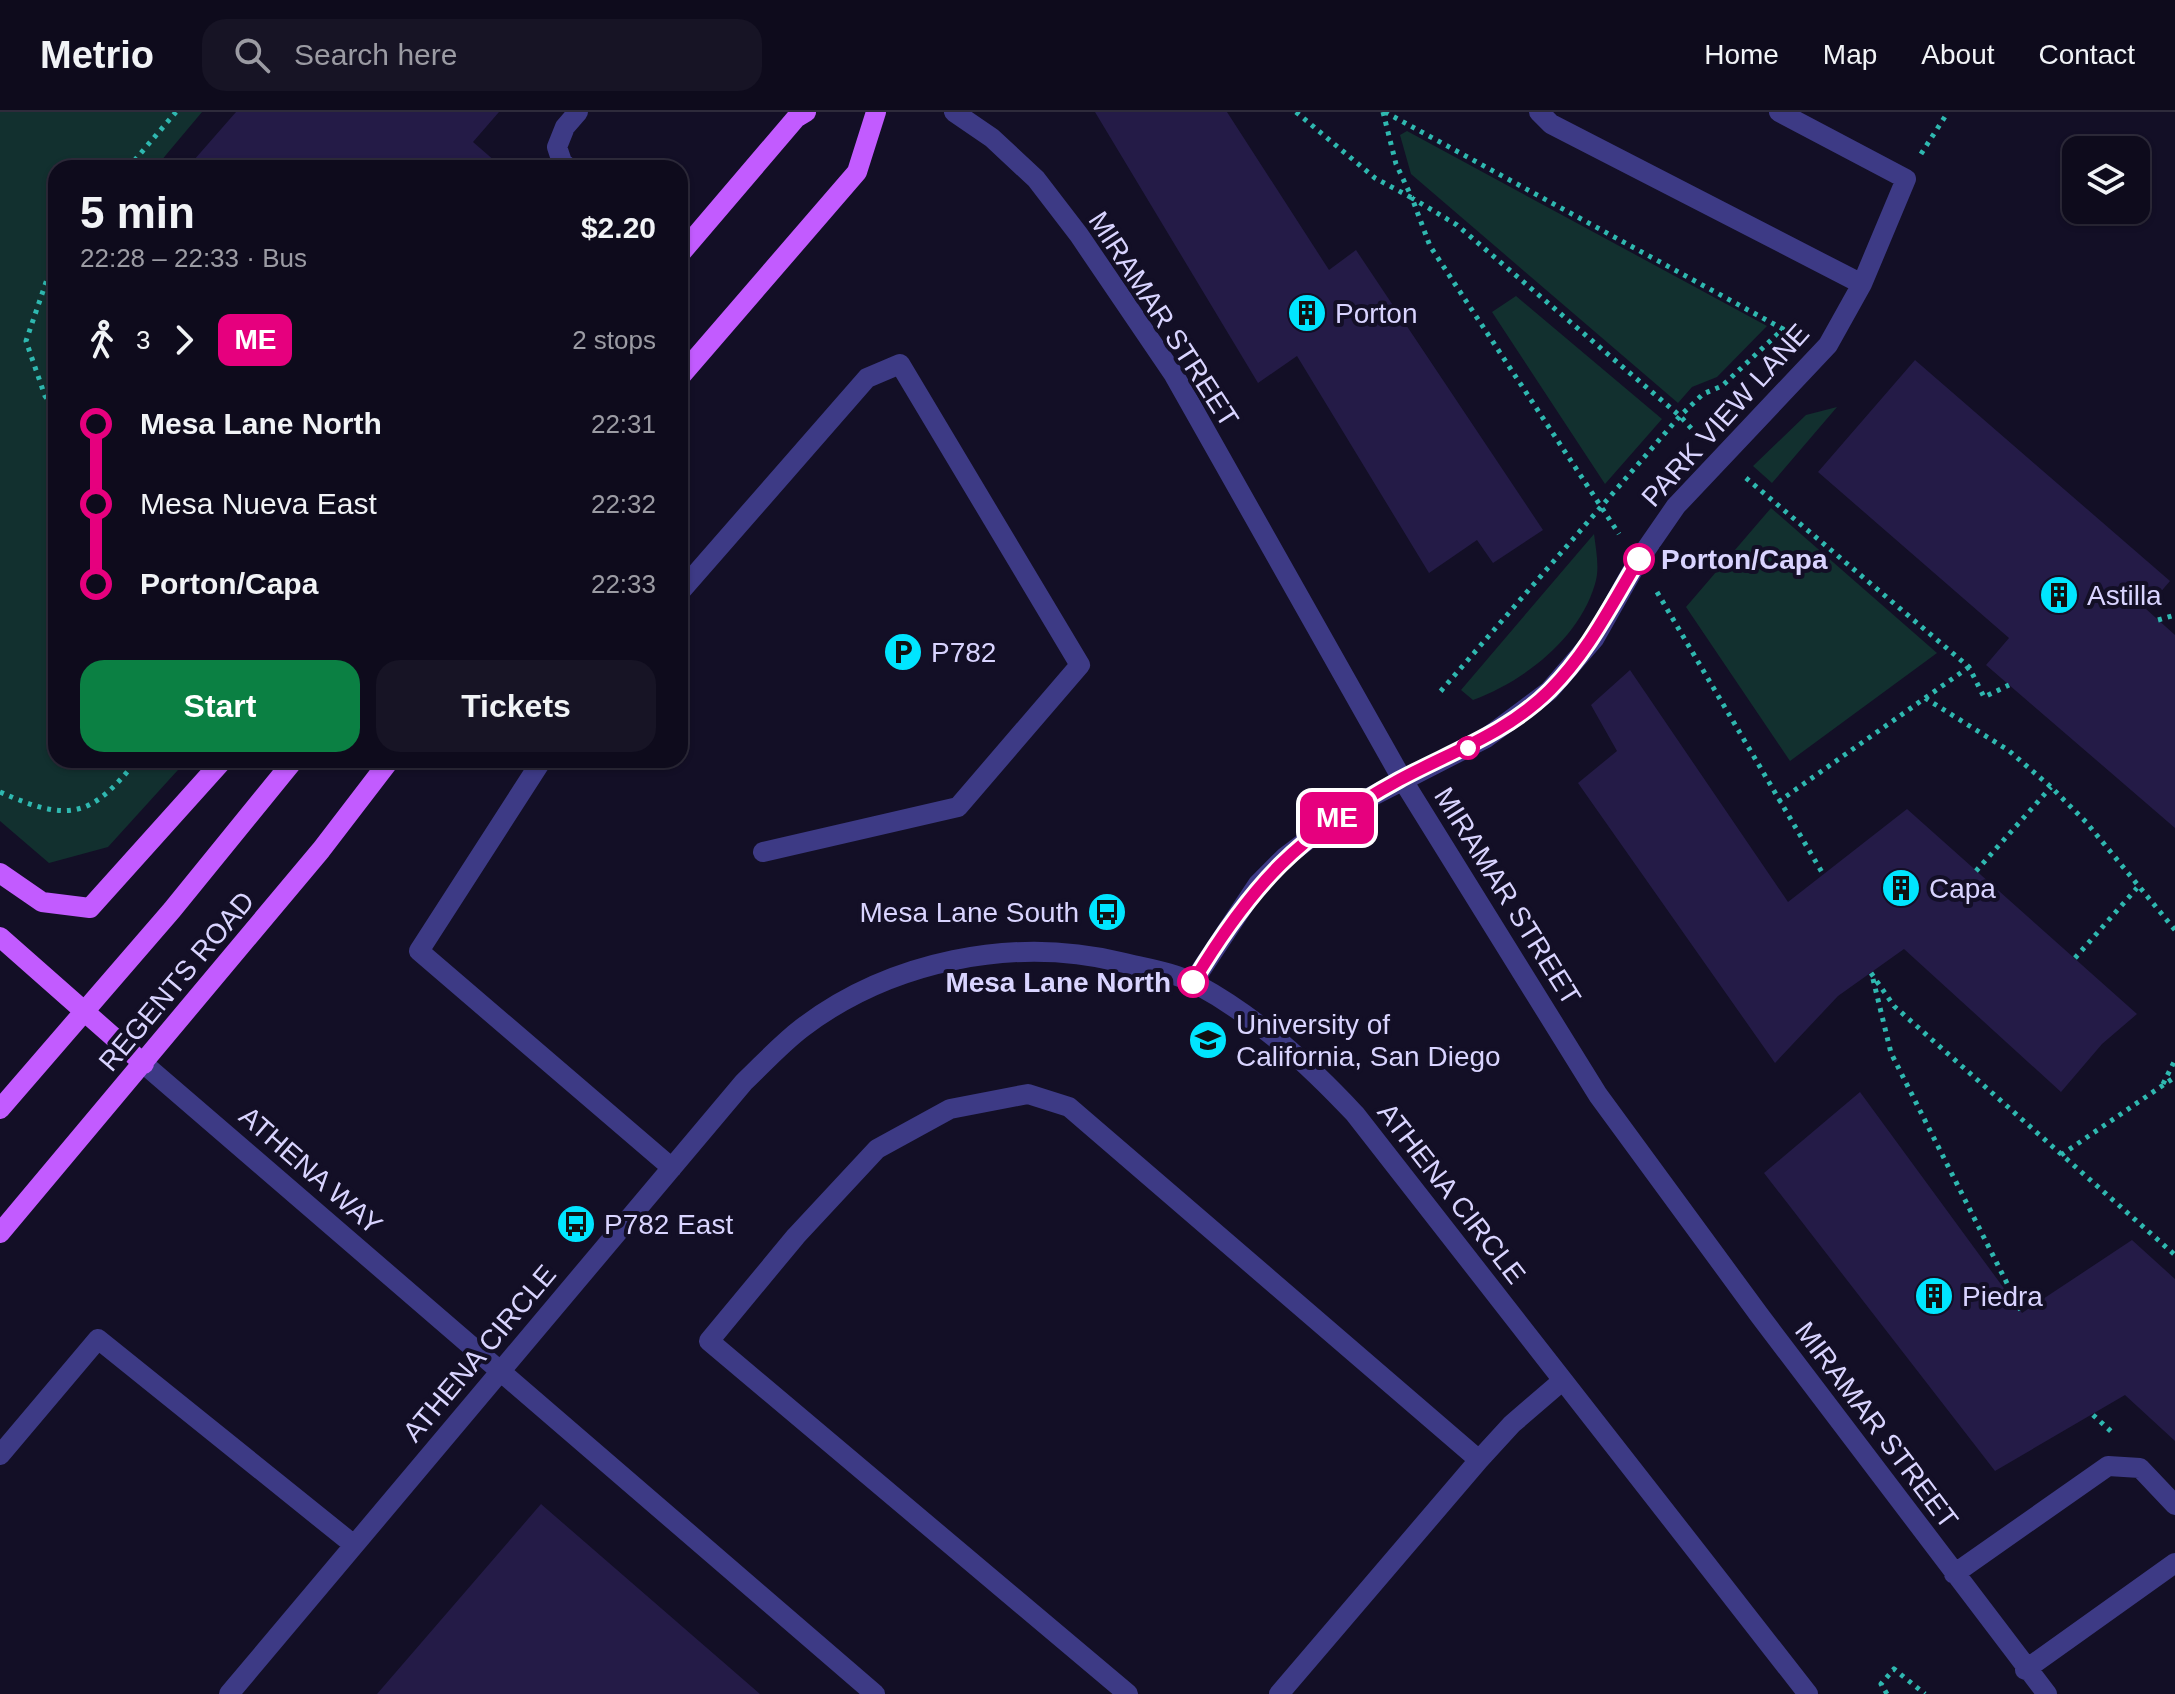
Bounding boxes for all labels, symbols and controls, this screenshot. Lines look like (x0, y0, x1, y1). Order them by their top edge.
search box (202, 19, 762, 91)
icon: search (230, 33, 274, 77)
text: Metrio (40, 34, 154, 76)
text: Search here (294, 38, 457, 71)
text: Home (1704, 39, 1779, 70)
text: Map (1823, 39, 1877, 70)
text: About (1921, 39, 1995, 70)
text: Contact (2039, 39, 2135, 70)
map controls (2062, 136, 2150, 224)
button: layers (2062, 136, 2150, 224)
text: 5 min (80, 188, 195, 237)
street label: MIRAMAR STREET (1082, 206, 1245, 433)
text: $2.20 (581, 211, 656, 244)
text: 22:28 – 22:33 · Bus (80, 243, 307, 273)
building icon: Porton (1286, 292, 1328, 334)
place label: Porton (1335, 298, 1418, 329)
icon: walk (80, 318, 124, 362)
icon: forward (162, 318, 206, 362)
street label: PARK VIEW LANE (1635, 318, 1815, 513)
text: ME (234, 324, 276, 355)
text: 3 (136, 325, 150, 355)
text: 2 stops (572, 325, 656, 355)
text: Mesa Lane North (140, 407, 382, 440)
text: 22:31 (591, 409, 656, 439)
text: Mesa Nueva East (140, 487, 377, 520)
text: 22:32 (591, 489, 656, 519)
marker: Porton/Capa (1624, 544, 1654, 574)
place label: Porton/Capa (1661, 544, 1828, 575)
text: Porton/Capa (140, 567, 318, 600)
text: 22:33 (591, 569, 656, 599)
building icon: Astilla (2038, 574, 2080, 616)
place label: Astilla (2087, 580, 2162, 611)
parking icon: P782 (882, 631, 924, 673)
place label: P782 (931, 637, 996, 668)
button: Start (80, 660, 360, 752)
button: Tickets (376, 660, 656, 752)
unlabelled marker (1457, 737, 1479, 759)
street label: MIRAMAR STREET (1428, 782, 1587, 1011)
line badge: ME (1301, 792, 1373, 844)
text: ME (1316, 802, 1358, 833)
building icon: Capa (1880, 867, 1922, 909)
place label: Capa (1929, 873, 1996, 904)
street label: REGENTS ROAD (93, 886, 260, 1077)
bus stop icon: Mesa Lane South (1086, 891, 1128, 933)
place label: Mesa Lane South (860, 897, 1079, 928)
place label: Mesa Lane North (945, 967, 1171, 998)
marker: Mesa Lane North (1178, 967, 1208, 997)
place label: University of California, San Diego (1236, 1009, 1501, 1072)
school or university icon: University of California, San Diego (1187, 1019, 1229, 1061)
street label: ATHENA CIRCLE (1372, 1097, 1532, 1290)
street label: ATHENA WAY (233, 1100, 388, 1241)
bus stop icon: P782 East (555, 1203, 597, 1245)
place label: P782 East (604, 1209, 733, 1240)
street label: ATHENA CIRCLE (397, 1259, 562, 1448)
building icon: Piedra (1913, 1275, 1955, 1317)
place label: Piedra (1962, 1281, 2043, 1312)
street label: MIRAMAR STREET (1789, 1316, 1964, 1535)

